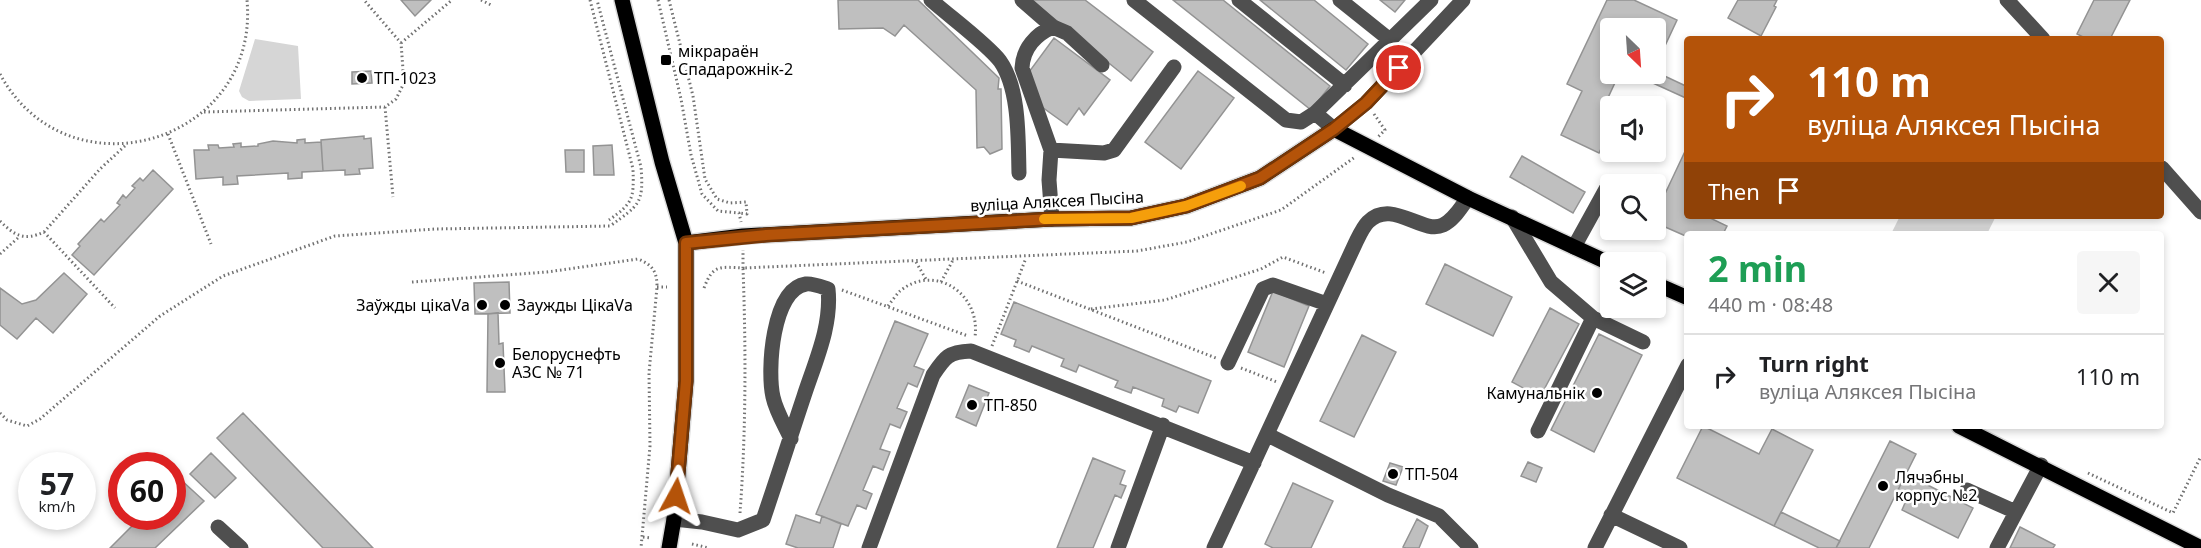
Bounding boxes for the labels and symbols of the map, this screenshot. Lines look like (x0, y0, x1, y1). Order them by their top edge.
north arrow (1600, 18, 1666, 84)
place label: мікрараён Спадарожнік-2 (678, 40, 793, 80)
pin (1373, 42, 1424, 93)
marker: мікрараён Спадарожнік-2 (659, 53, 673, 67)
place label: ТП-1023 (374, 67, 436, 89)
marker: ТП-1023 (355, 71, 369, 85)
street label: вуліца Аляксея Пысіна (970, 185, 1144, 217)
place label: Заўжды цікаVа (356, 294, 470, 316)
place label: Заужды ЦікаVа (517, 294, 633, 316)
marker: Заўжды цікаVа (475, 298, 489, 312)
marker: Заужды ЦікаVа (498, 298, 512, 312)
place label: Белоруснефть АЗС № 71 (512, 343, 621, 383)
marker: Белоруснефть АЗС № 71 (493, 356, 507, 370)
place label: Камунальнік (1487, 382, 1585, 404)
marker: Камунальнік (1590, 386, 1604, 400)
place label: ТП-850 (984, 394, 1037, 416)
marker: ТП-850 (965, 398, 979, 412)
speed limit sign: 60 (108, 452, 186, 530)
place label: ТП-504 (1405, 463, 1458, 485)
position arrow (644, 464, 708, 528)
place label: Лячэбны корпус №2 (1895, 466, 1977, 506)
marker: ТП-504 (1386, 467, 1400, 481)
marker: Лячэбны корпус №2 (1876, 479, 1890, 493)

